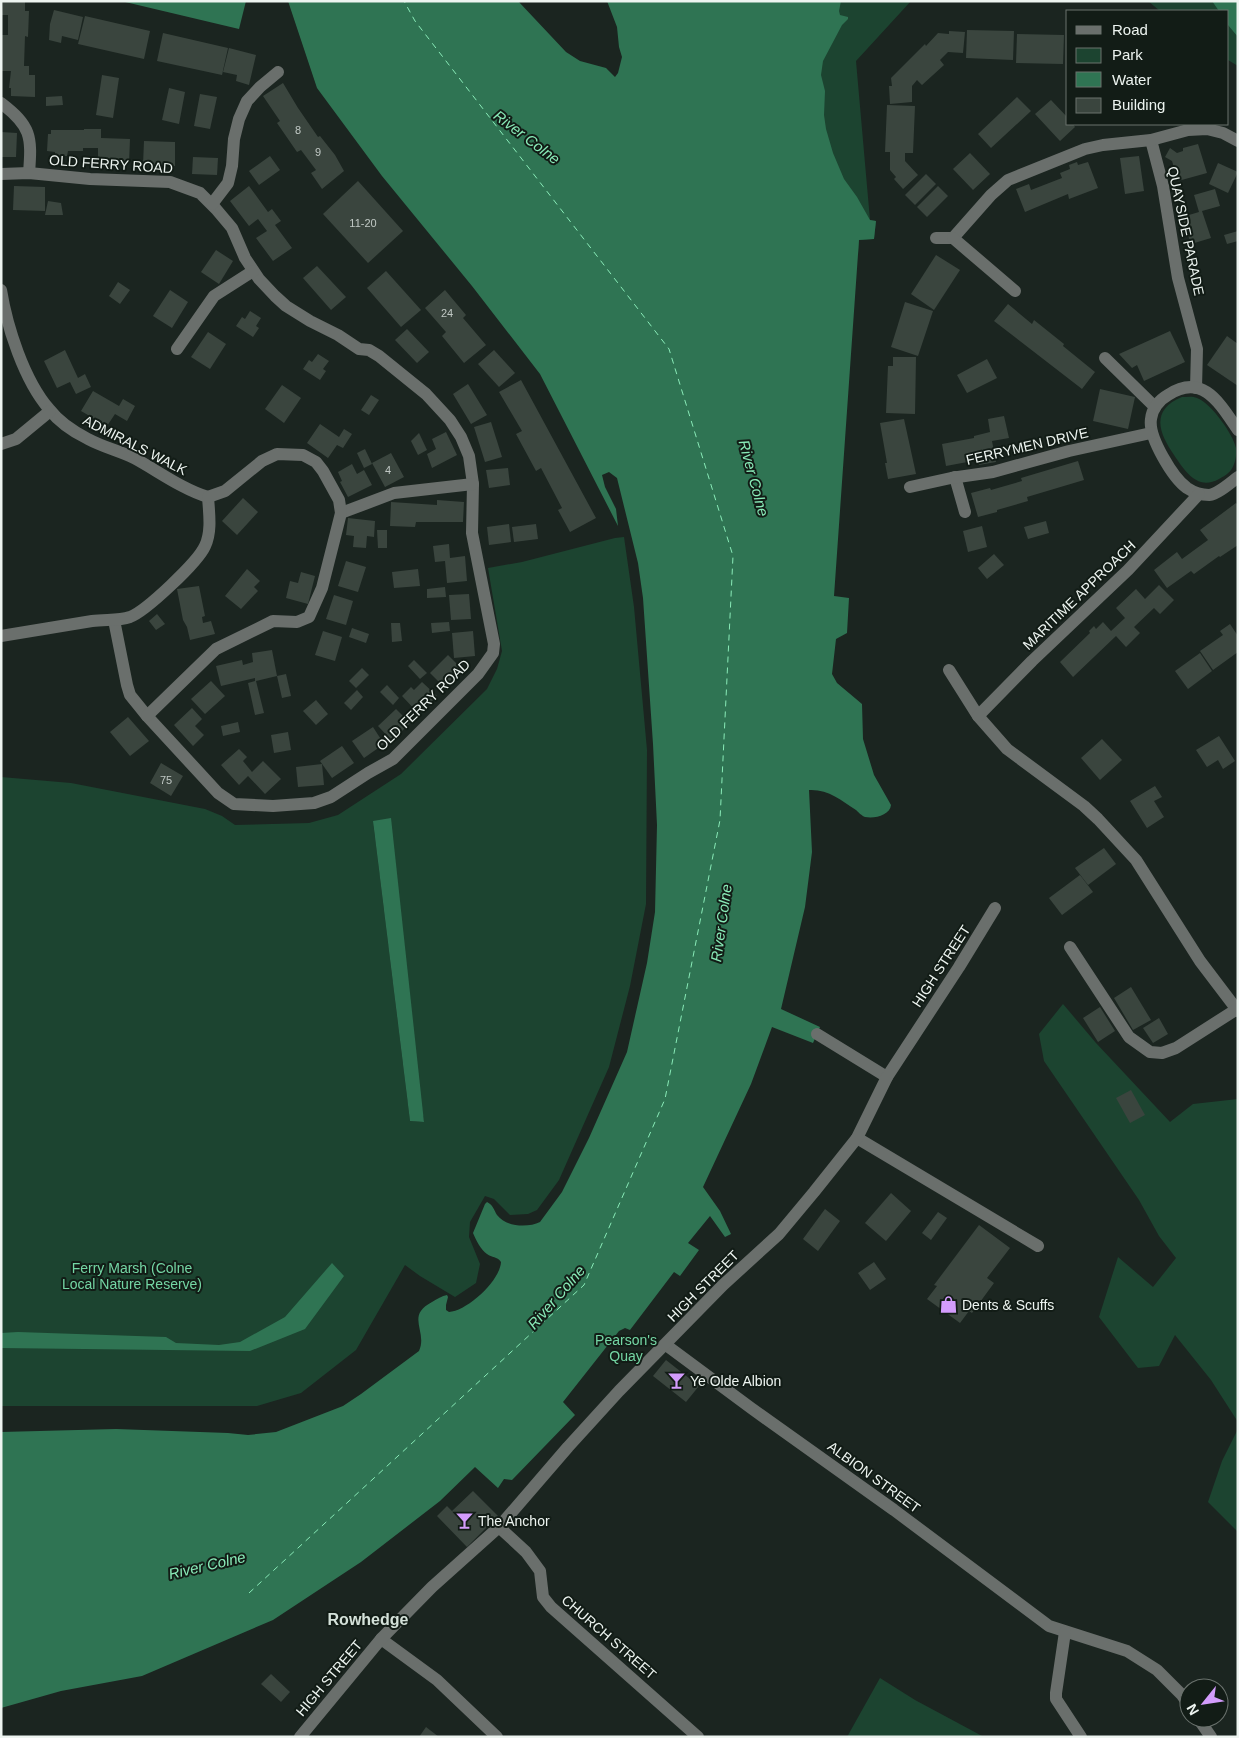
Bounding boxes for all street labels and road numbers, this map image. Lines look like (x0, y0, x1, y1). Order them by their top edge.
street label: OLD FERRY ROAD (49, 152, 173, 176)
street label: QUAYSIDE PARADE (1164, 165, 1208, 297)
street label: ADMIRALS WALK (80, 412, 190, 478)
street label: FERRYMEN DRIVE (964, 424, 1090, 468)
street label: MARITIME APPROACH (1019, 537, 1139, 653)
street label: OLD FERRY ROAD (373, 656, 473, 754)
street label: HIGH STREET (909, 922, 974, 1010)
street label: HIGH STREET (664, 1247, 742, 1325)
street label: ALBION STREET (825, 1438, 924, 1516)
street label: CHURCH STREET (559, 1592, 660, 1683)
street label: HIGH STREET (293, 1636, 366, 1719)

